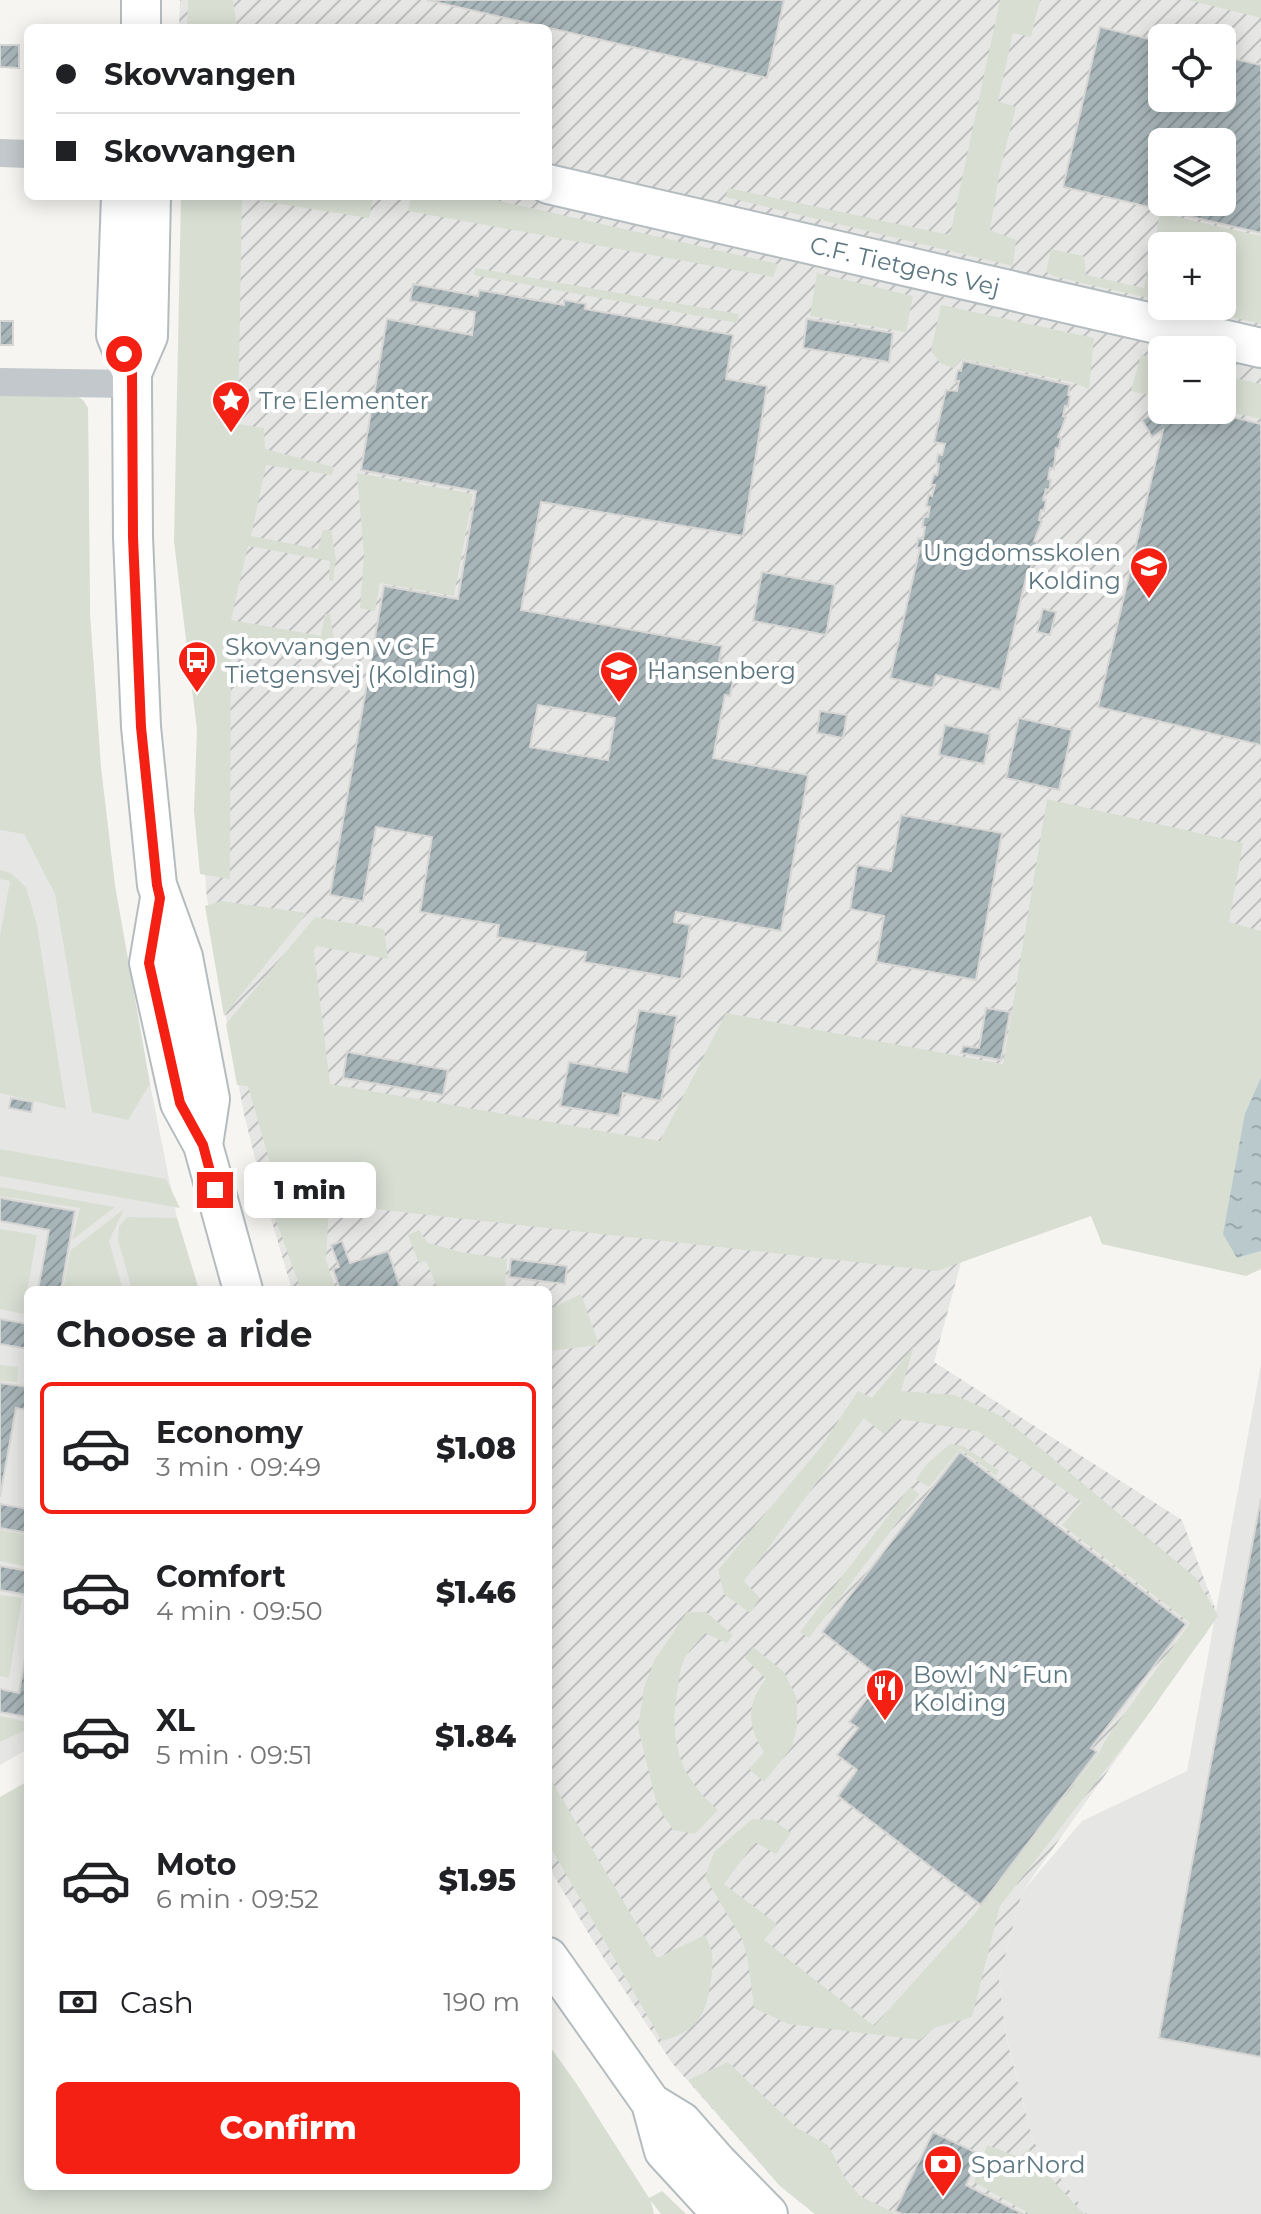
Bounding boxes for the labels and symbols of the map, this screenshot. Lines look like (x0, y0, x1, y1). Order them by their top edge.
street label: C.F. Tietgens Vej (807, 230, 1003, 302)
route start (106, 336, 142, 372)
place icon: Tre Elementer (210, 379, 252, 434)
place label: Tre Elementer (259, 386, 429, 415)
place label: Ungdomsskolen Kolding (923, 538, 1121, 595)
school or university icon: Ungdomsskolen Kolding (1128, 545, 1170, 600)
place label: Skovvangen v C F Tietgensvej (Kolding) (225, 632, 477, 689)
bus stop icon: Skovvangen v C F Tietgensvej (Kolding) (176, 639, 218, 694)
school or university icon: Hansenberg (598, 649, 640, 704)
place label: Hansenberg (647, 656, 796, 685)
callout: 1 min (243, 1162, 375, 1218)
route end (197, 1172, 233, 1208)
place label: Bowl´N´Fun Kolding (913, 1660, 1069, 1717)
restaurant icon: Bowl´N´Fun Kolding (864, 1667, 906, 1722)
bank icon: SparNord (922, 2143, 964, 2198)
place label: SparNord (971, 2150, 1086, 2179)

